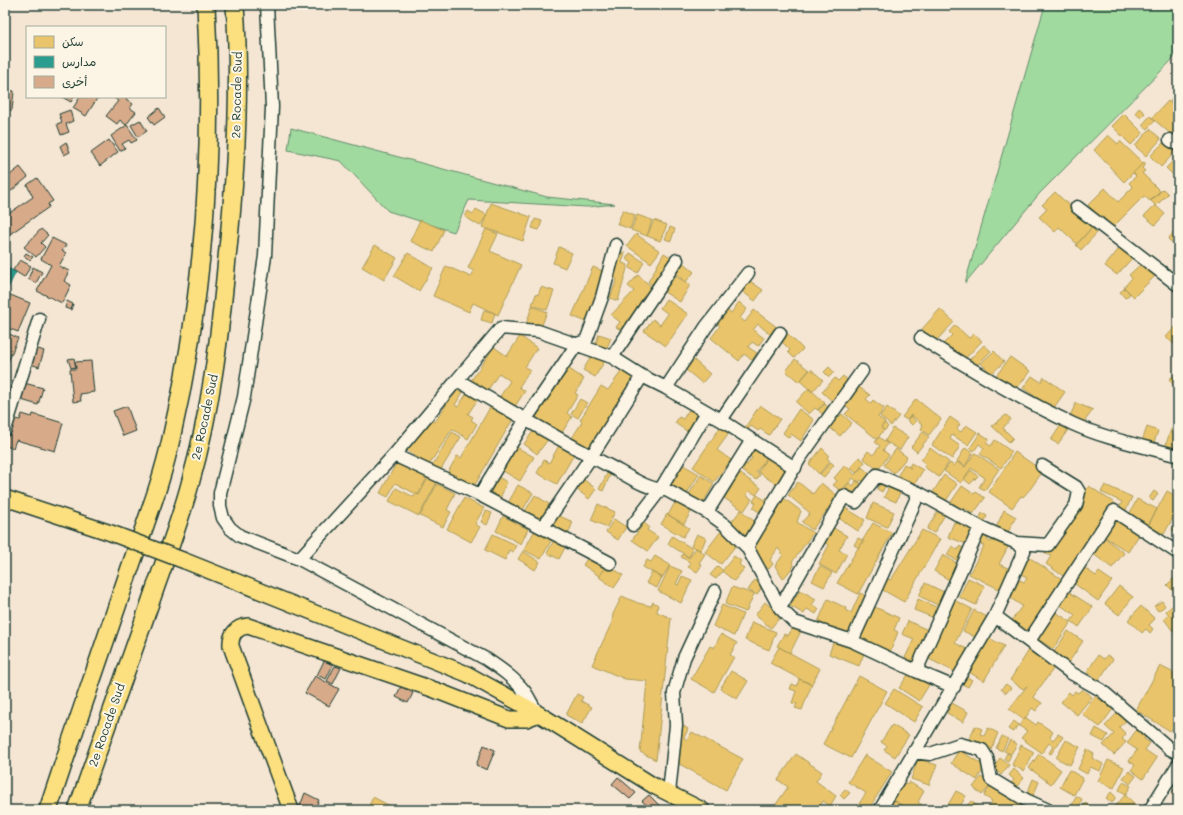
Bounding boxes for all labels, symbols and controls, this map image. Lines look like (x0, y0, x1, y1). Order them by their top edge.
legend (26, 26, 166, 98)
text: سكن (62, 33, 84, 49)
street label: 2e Rocade Sud (227, 51, 245, 139)
text: مدارس (62, 53, 96, 69)
text: أخرى (62, 73, 87, 89)
street label: 2e Rocade Sud (187, 372, 221, 461)
street label: 2e Rocade Sud (84, 681, 128, 768)

